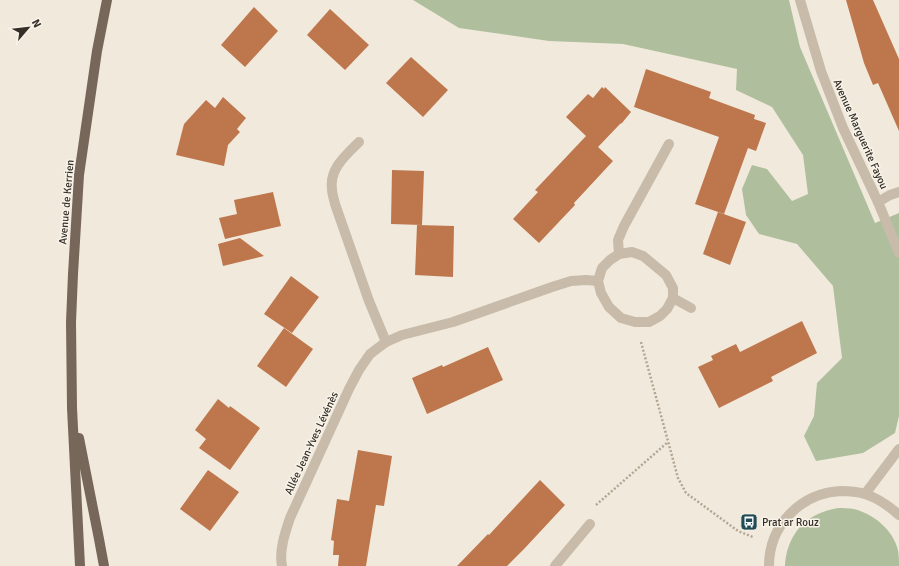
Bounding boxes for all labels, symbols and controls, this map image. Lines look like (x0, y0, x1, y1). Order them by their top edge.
north arrow (8, 8, 48, 48)
text: N (29, 17, 44, 30)
street label: Avenue Marguerite Fayou (830, 77, 891, 191)
street label: Avenue de Kerrien (56, 159, 77, 245)
street label: Allée Jean-Yves Lévénès (282, 390, 341, 497)
bus stop icon: Prat ar Rouz (739, 512, 759, 532)
place label: Prat ar Rouz (762, 516, 819, 529)

